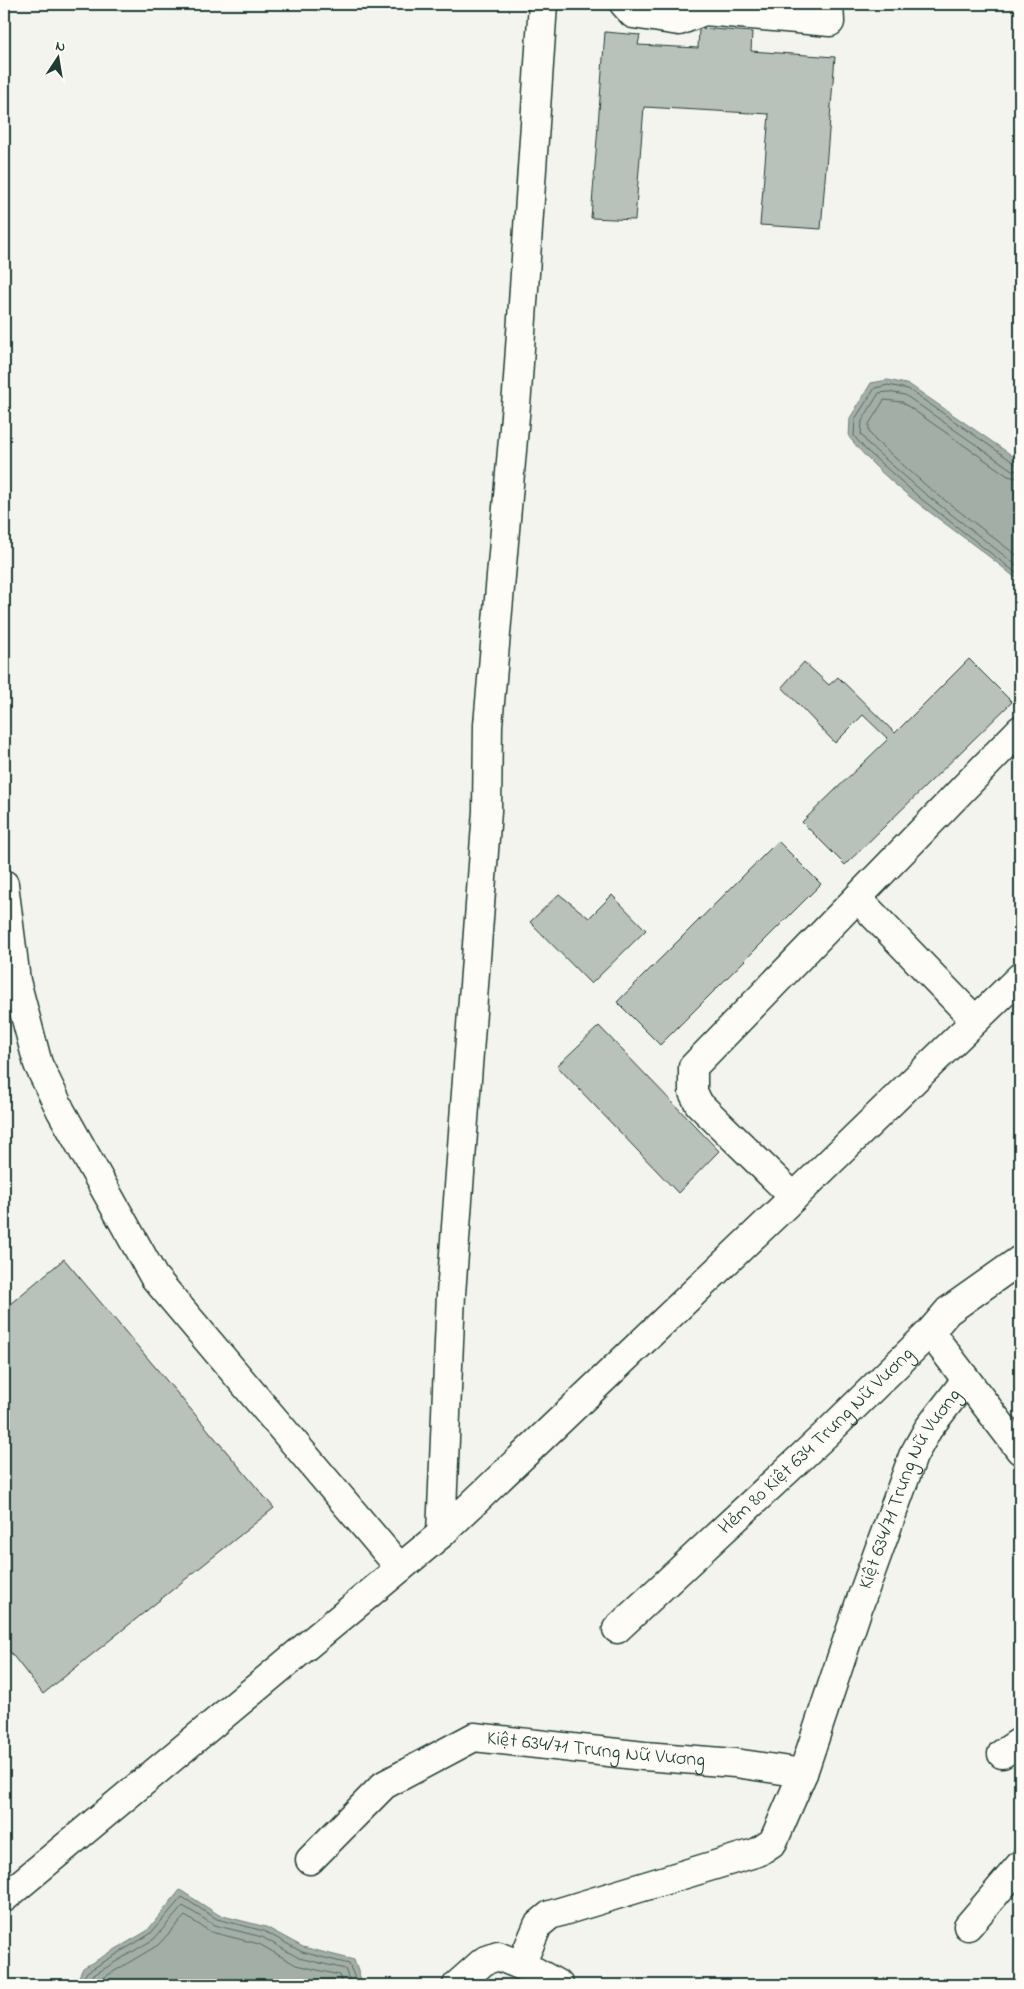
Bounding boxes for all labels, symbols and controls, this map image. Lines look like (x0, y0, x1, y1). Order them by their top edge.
north arrow (32, 32, 82, 82)
text: N (54, 35, 67, 58)
street label: Hẻm 80 Kiệt 634 Trưng Nữ Vương (712, 1341, 922, 1542)
street label: Kiệt 634/71 Trưng Nữ Vương (851, 1383, 969, 1593)
street label: Kiệt 634/71 Trưng Nữ Vương (485, 1724, 706, 1776)

